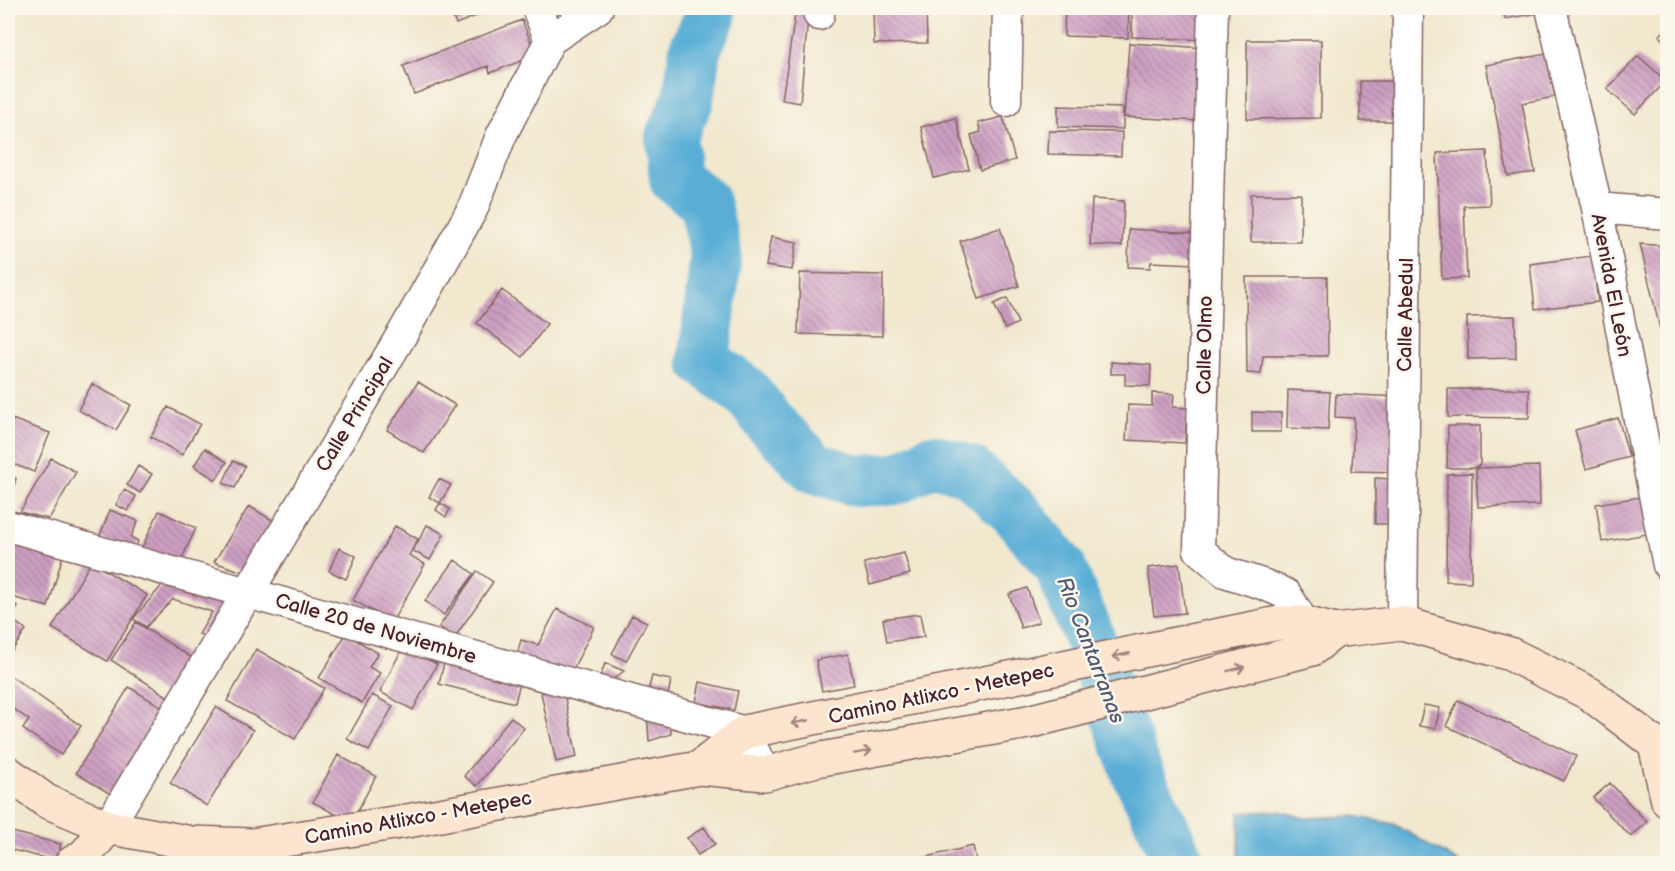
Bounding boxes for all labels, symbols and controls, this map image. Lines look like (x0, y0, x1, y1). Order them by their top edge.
street label: Avenida El León (1585, 211, 1637, 359)
street label: Calle Abedul (1393, 258, 1419, 372)
street label: Calle Olmo (1192, 295, 1218, 395)
street label: Calle Principal (311, 353, 399, 476)
water label: Rio Cantarranas (1051, 573, 1130, 728)
street label: Calle 20 de Noviembre (272, 589, 479, 669)
one-way arrow (1112, 650, 1131, 662)
street label: Camino Atlixco - Metepec (826, 658, 1056, 730)
one-way arrow (1226, 662, 1245, 674)
one-way arrow (791, 717, 810, 728)
one-way arrow (853, 746, 873, 757)
street label: Camino Atlixco - Metepec (303, 786, 534, 850)

